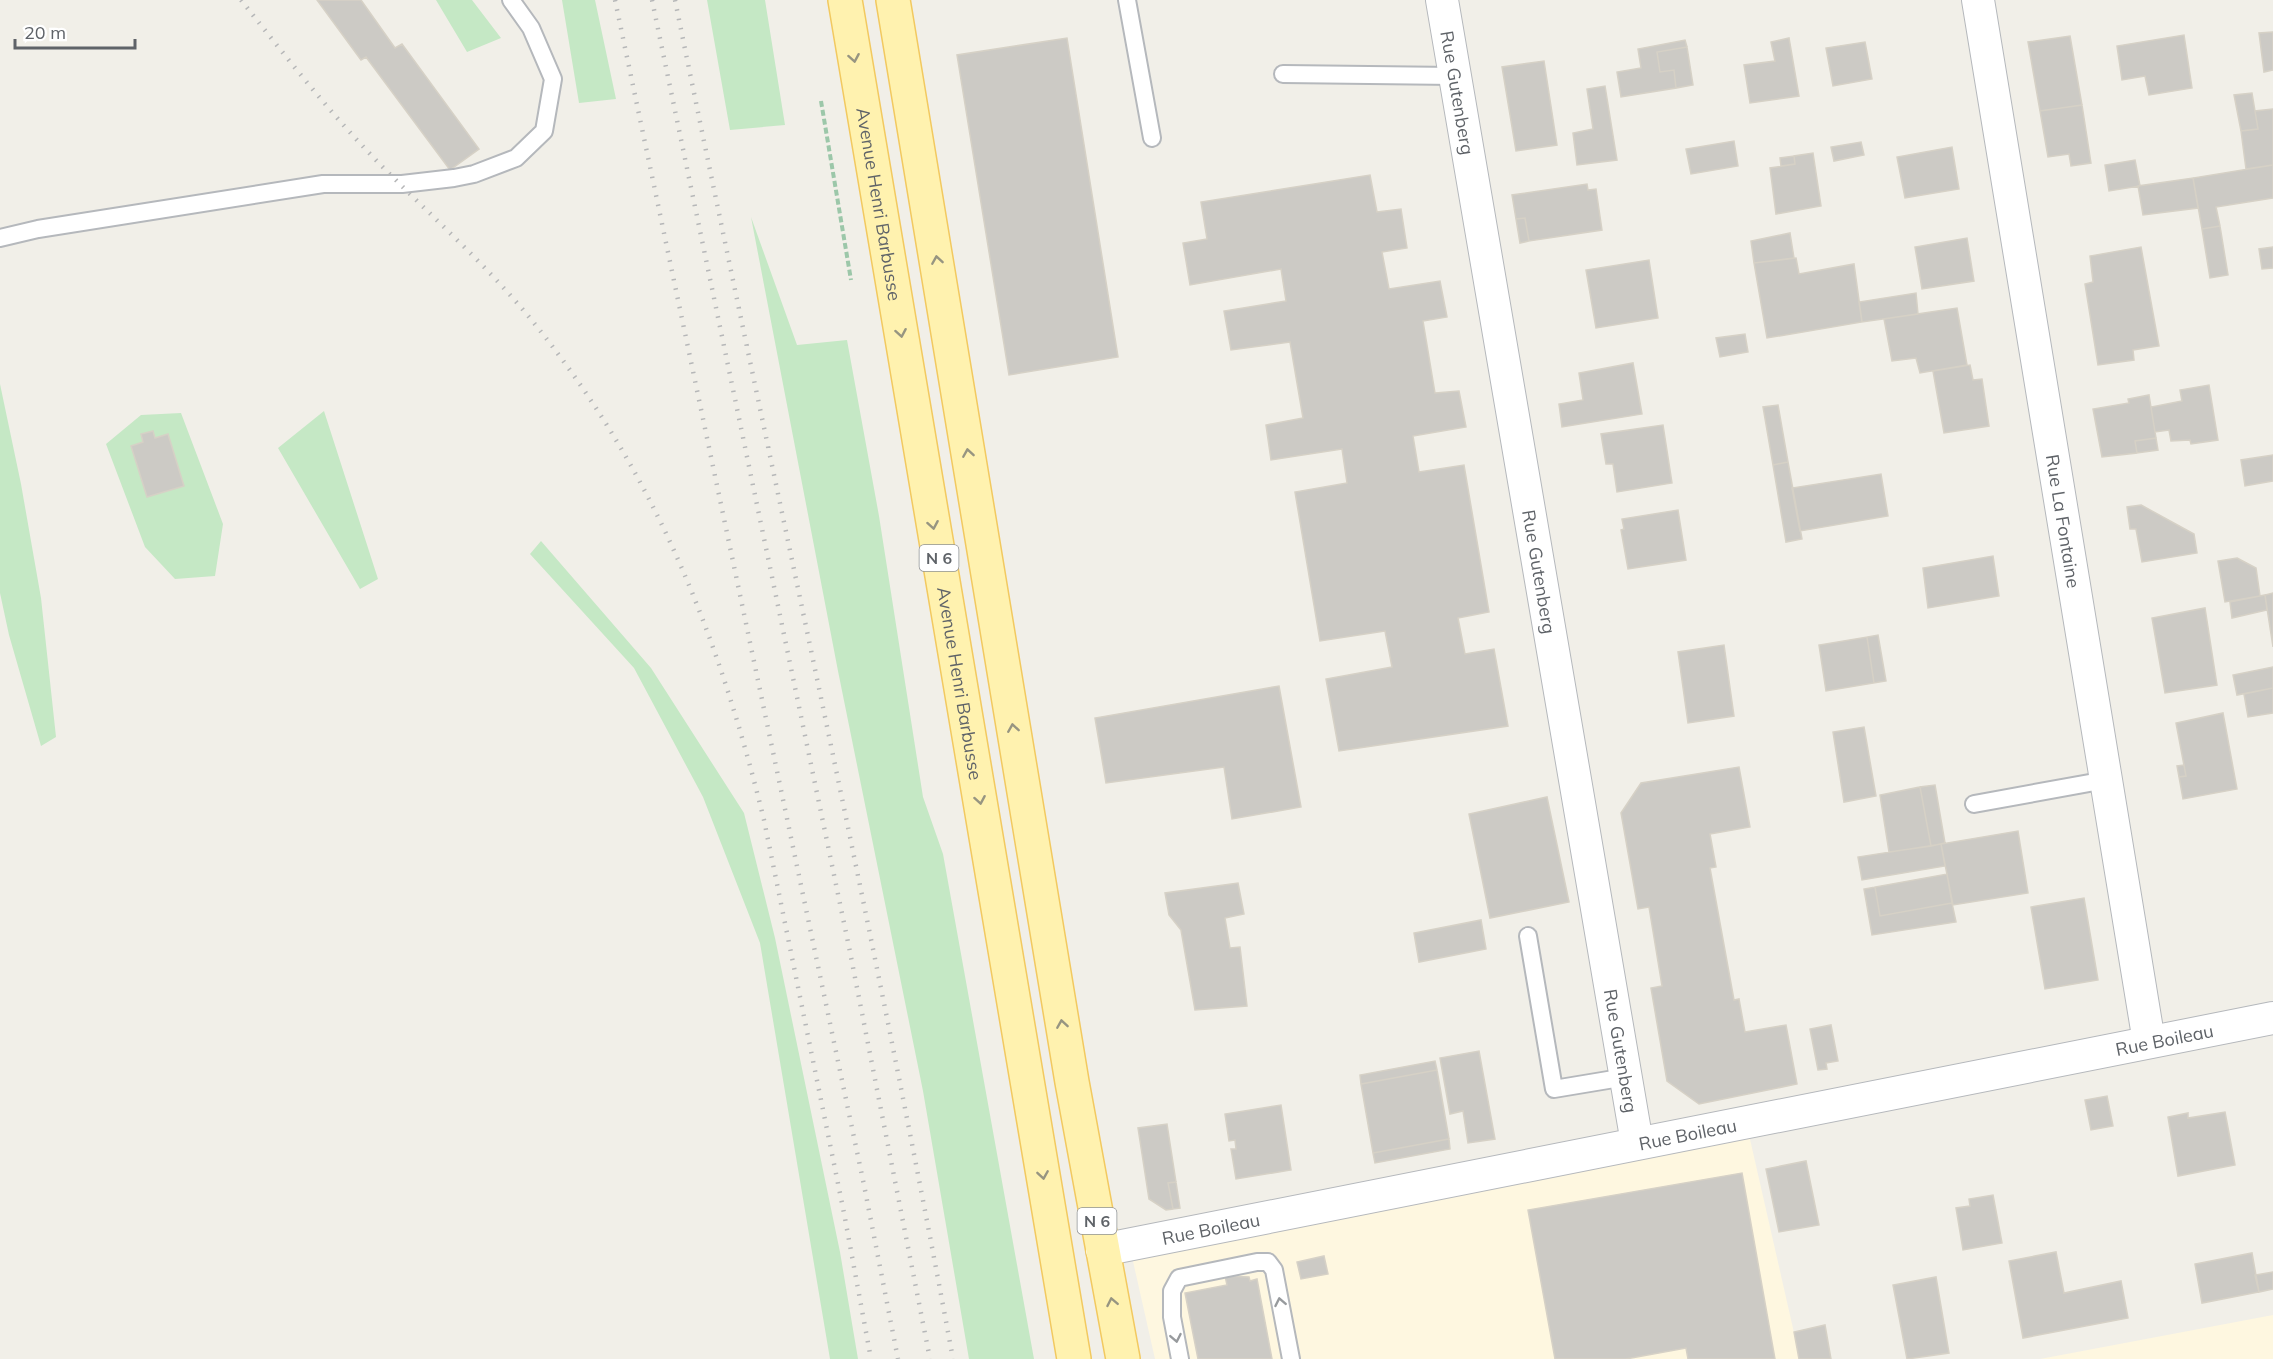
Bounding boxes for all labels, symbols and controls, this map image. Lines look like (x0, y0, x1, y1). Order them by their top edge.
scale bar (15, 12, 135, 50)
text: 20 m (24, 21, 66, 44)
street label: Rue Gutenberg (1436, 29, 1480, 156)
one-way arrow (848, 53, 860, 62)
street label: Avenue Henri Barbusse (852, 106, 907, 302)
one-way arrow (931, 256, 943, 265)
one-way arrow (894, 327, 907, 337)
one-way arrow (962, 448, 974, 458)
street label: Rue La Fontaine (2041, 453, 2086, 590)
street label: Rue Gutenberg (1518, 508, 1561, 635)
one-way arrow (927, 520, 939, 530)
road number: N 6 (920, 545, 958, 571)
street label: Avenue Henri Barbusse (933, 585, 988, 782)
one-way arrow (1008, 724, 1020, 733)
one-way arrow (973, 795, 986, 805)
street label: Rue Gutenberg (1599, 987, 1643, 1115)
one-way arrow (1057, 1019, 1069, 1029)
street label: Rue Boileau (2113, 1019, 2215, 1060)
street label: Rue Boileau (1637, 1113, 1739, 1155)
one-way arrow (1036, 1170, 1048, 1179)
street label: Rue Boileau (1160, 1207, 1262, 1249)
road number: N 6 (1078, 1208, 1116, 1234)
one-way arrow (1106, 1297, 1119, 1307)
one-way arrow (1274, 1297, 1287, 1307)
one-way arrow (1169, 1333, 1182, 1343)

